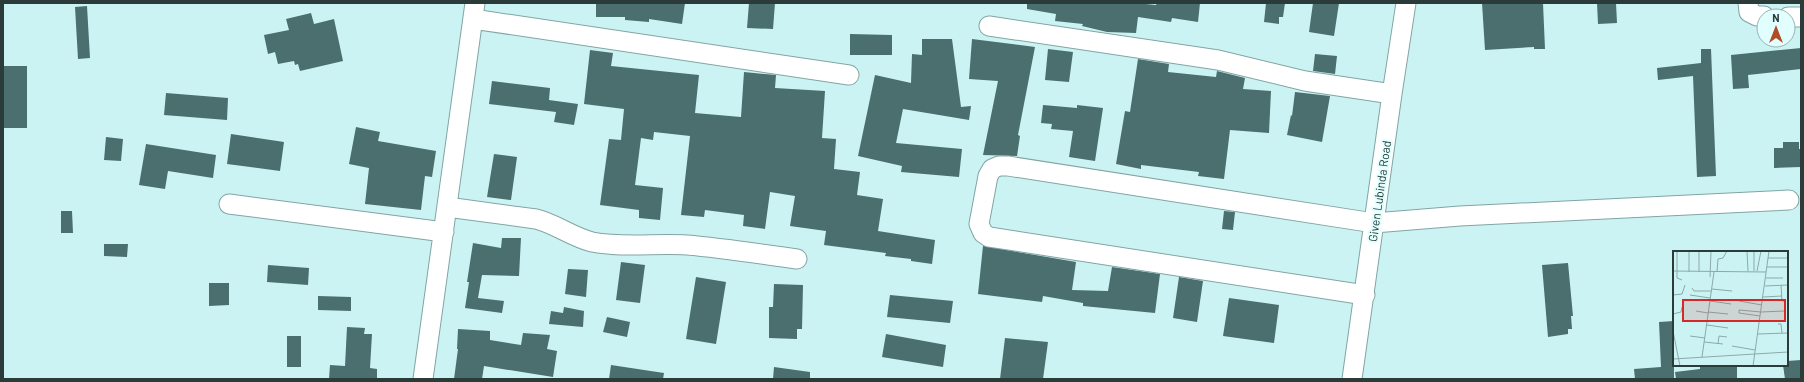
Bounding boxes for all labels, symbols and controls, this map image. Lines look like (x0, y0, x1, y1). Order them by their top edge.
north arrow (1756, 8, 1796, 48)
text: N (1772, 11, 1780, 24)
street label: Given Lubinda Road (1365, 139, 1393, 243)
inset map (1673, 251, 1788, 366)

